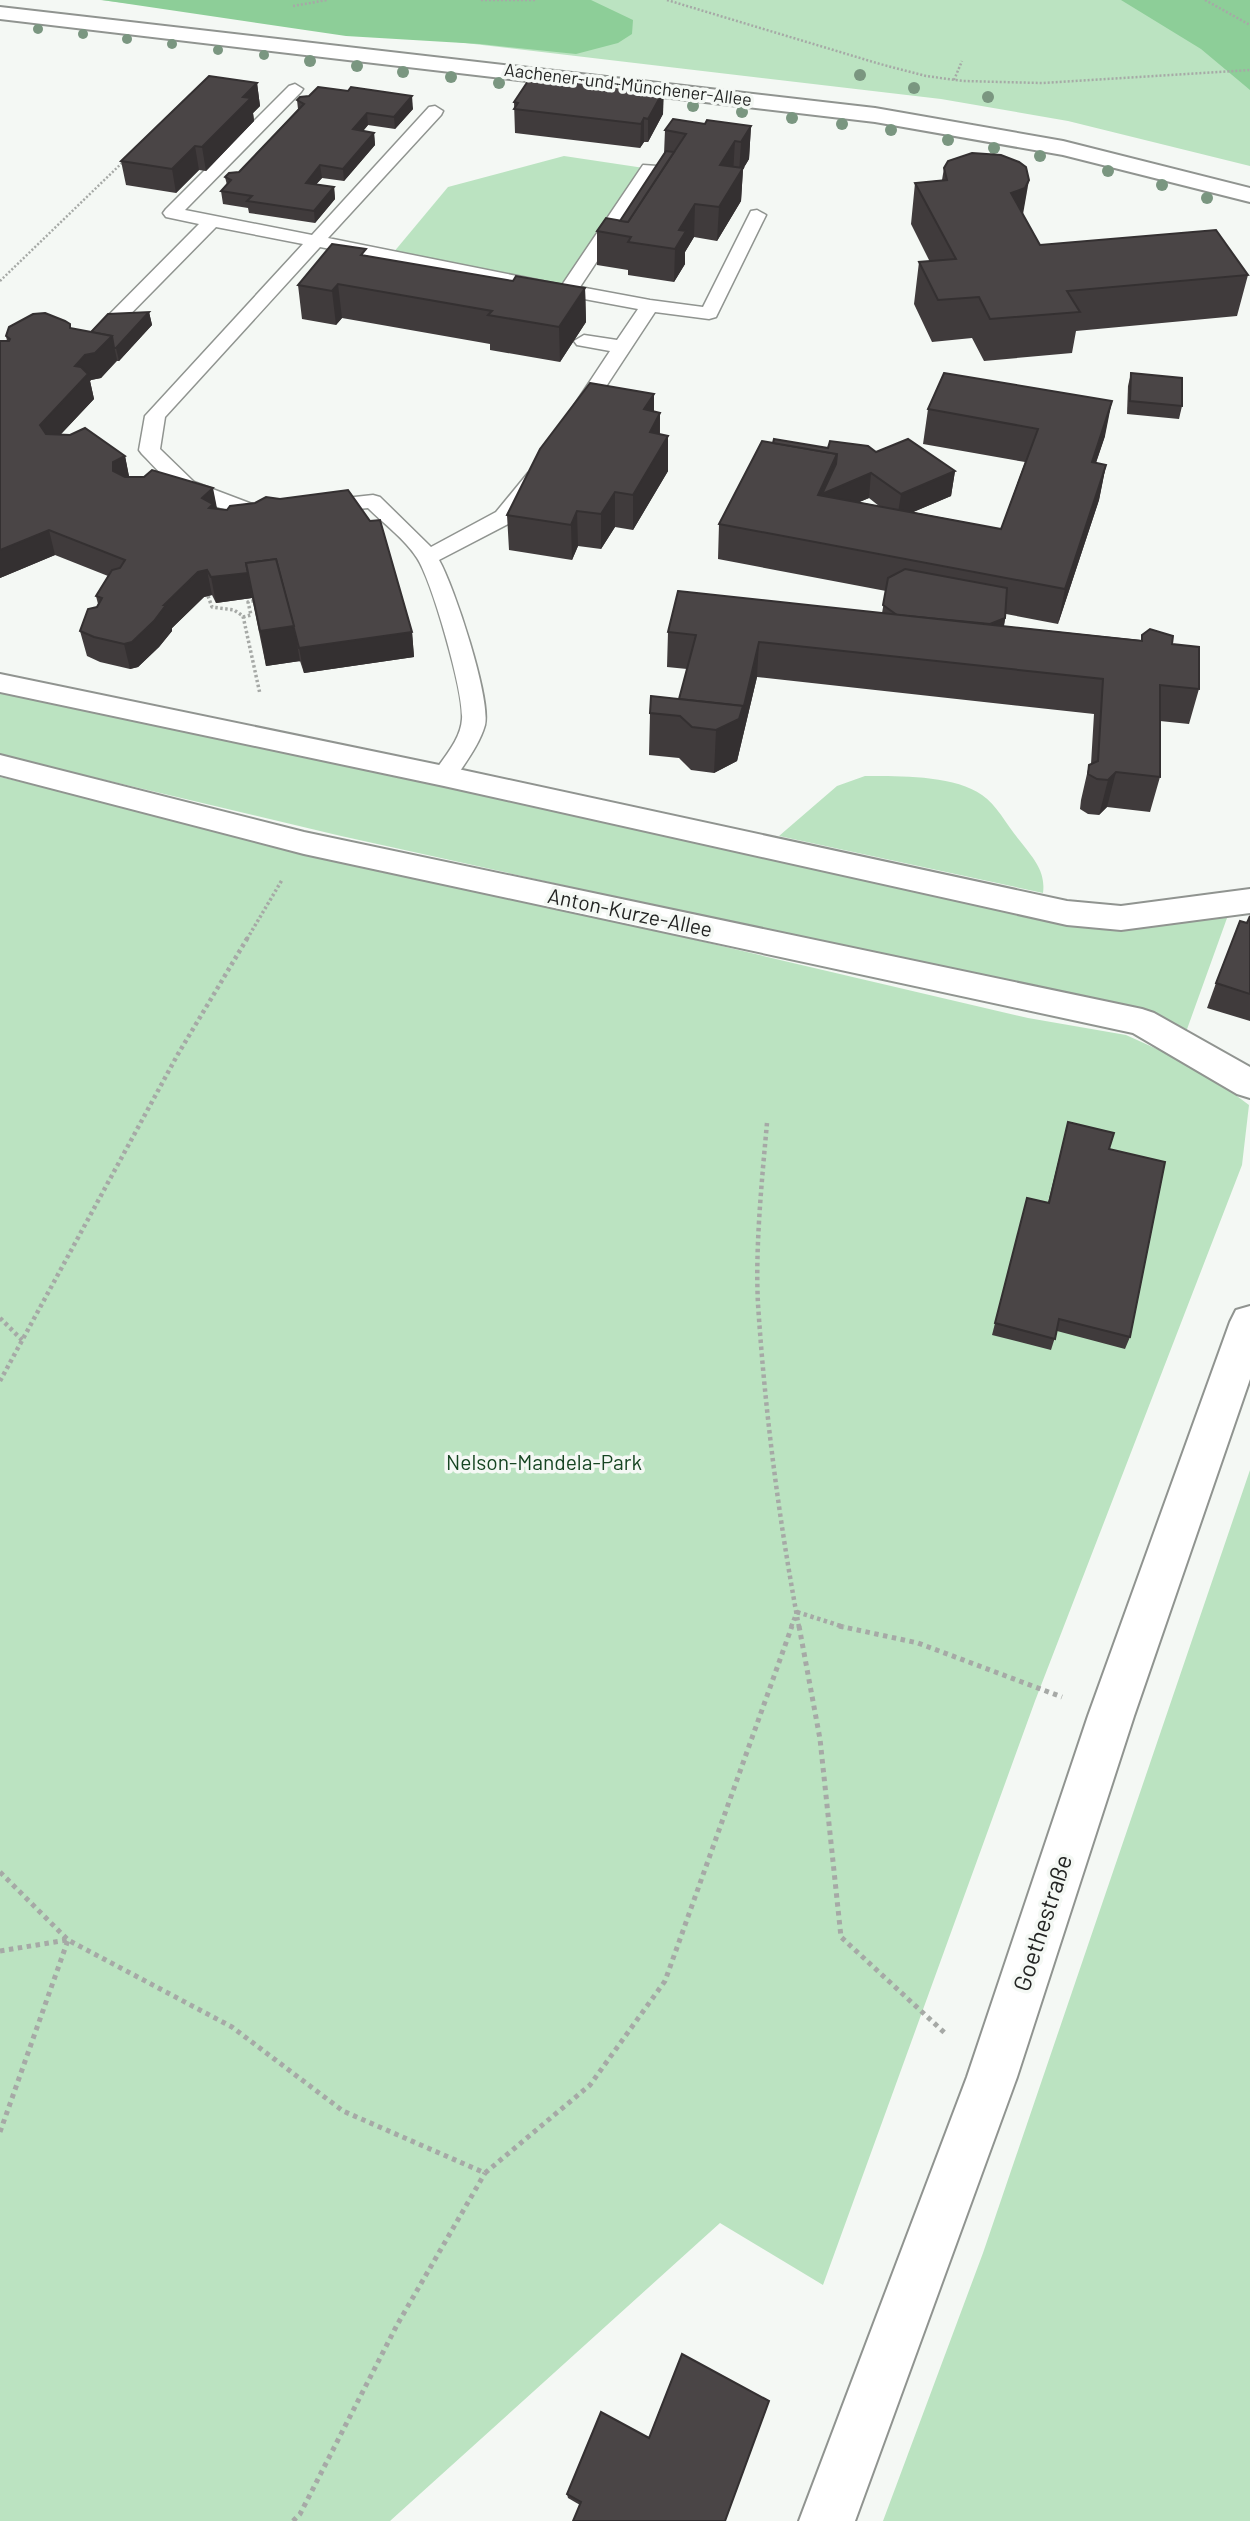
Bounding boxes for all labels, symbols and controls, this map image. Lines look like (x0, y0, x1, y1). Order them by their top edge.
street label: Aachener-und-Münchener-Allee (503, 58, 753, 110)
street label: Anton-Kurze-Allee (546, 882, 715, 941)
park label: Nelson-Mandela-Park (446, 1449, 642, 1474)
street label: Goethestraße (1006, 1851, 1077, 1994)

